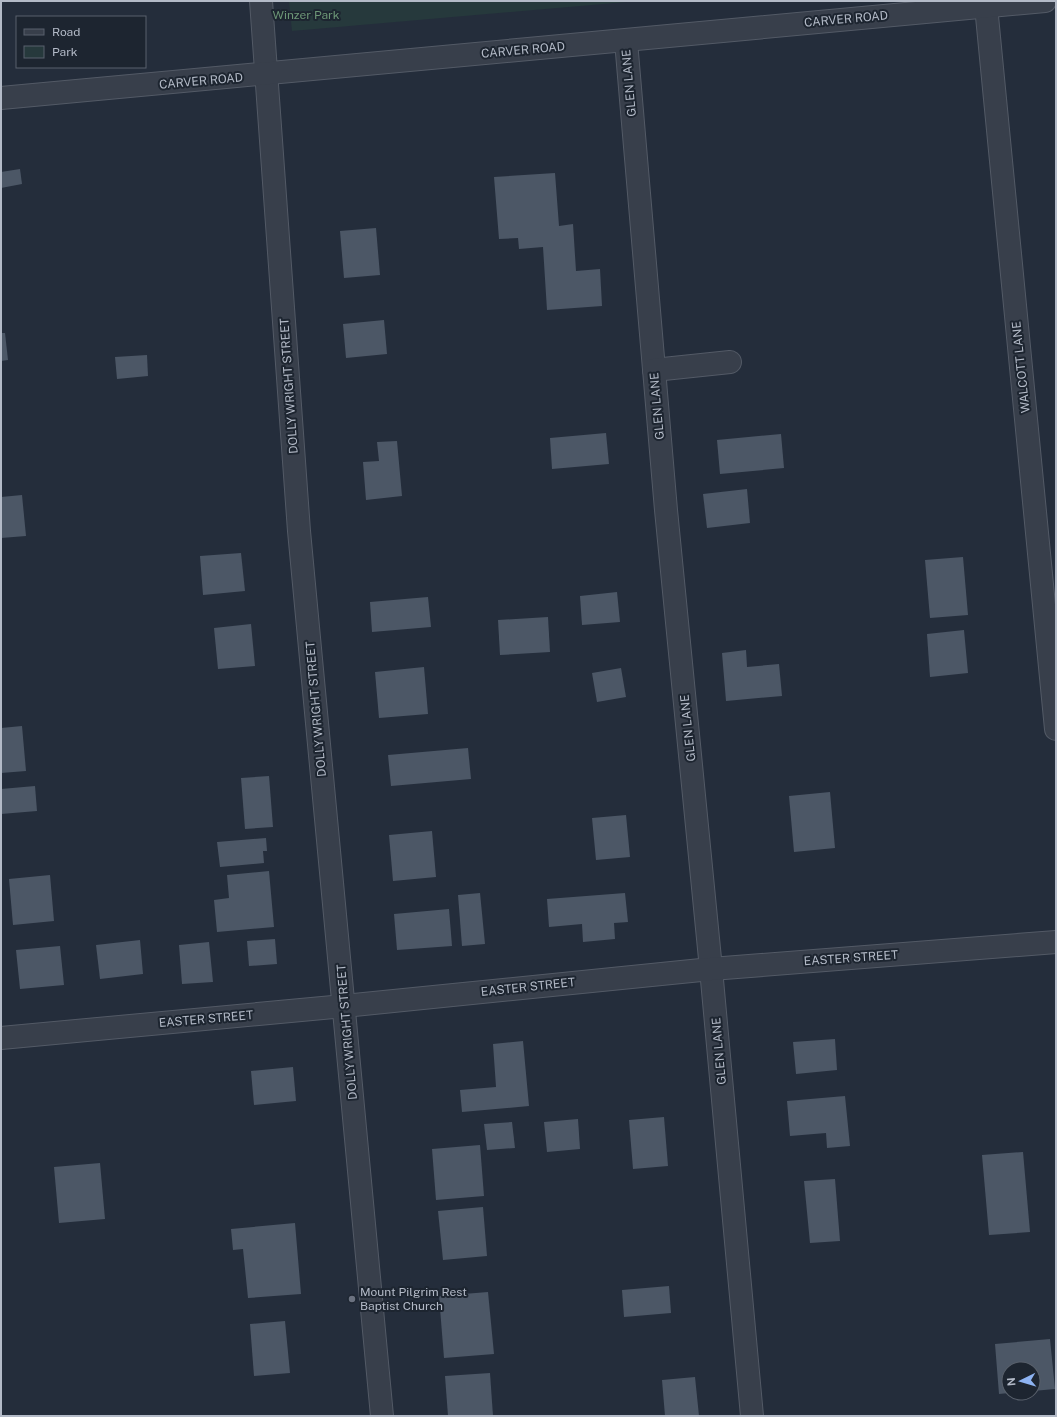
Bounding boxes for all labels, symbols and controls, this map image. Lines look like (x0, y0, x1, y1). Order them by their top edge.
park label: Winzer Park (272, 8, 340, 22)
street label: CARVER ROAD (803, 8, 889, 30)
legend (16, 16, 146, 68)
text: Road (52, 25, 80, 39)
street label: CARVER ROAD (480, 39, 566, 61)
text: Park (52, 45, 78, 59)
street label: GLEN LANE (619, 49, 639, 117)
street label: CARVER ROAD (158, 70, 244, 92)
street label: DOLLY WRIGHT STREET (277, 318, 301, 454)
street label: WALCOTT LANE (1009, 320, 1033, 414)
street label: GLEN LANE (647, 372, 667, 440)
street label: DOLLY WRIGHT STREET (303, 641, 329, 777)
street label: GLEN LANE (678, 694, 698, 762)
street label: EASTER STREET (803, 948, 899, 968)
street label: DOLLY WRIGHT STREET (334, 964, 360, 1100)
street label: EASTER STREET (480, 975, 576, 999)
street label: EASTER STREET (158, 1008, 254, 1030)
street label: GLEN LANE (709, 1017, 729, 1085)
place label: Mount Pilgrim Rest Baptist Church (360, 1285, 467, 1313)
marker: Mount Pilgrim Rest Baptist Church (347, 1294, 357, 1304)
north arrow (1001, 1361, 1041, 1401)
text: N (1005, 1377, 1017, 1387)

